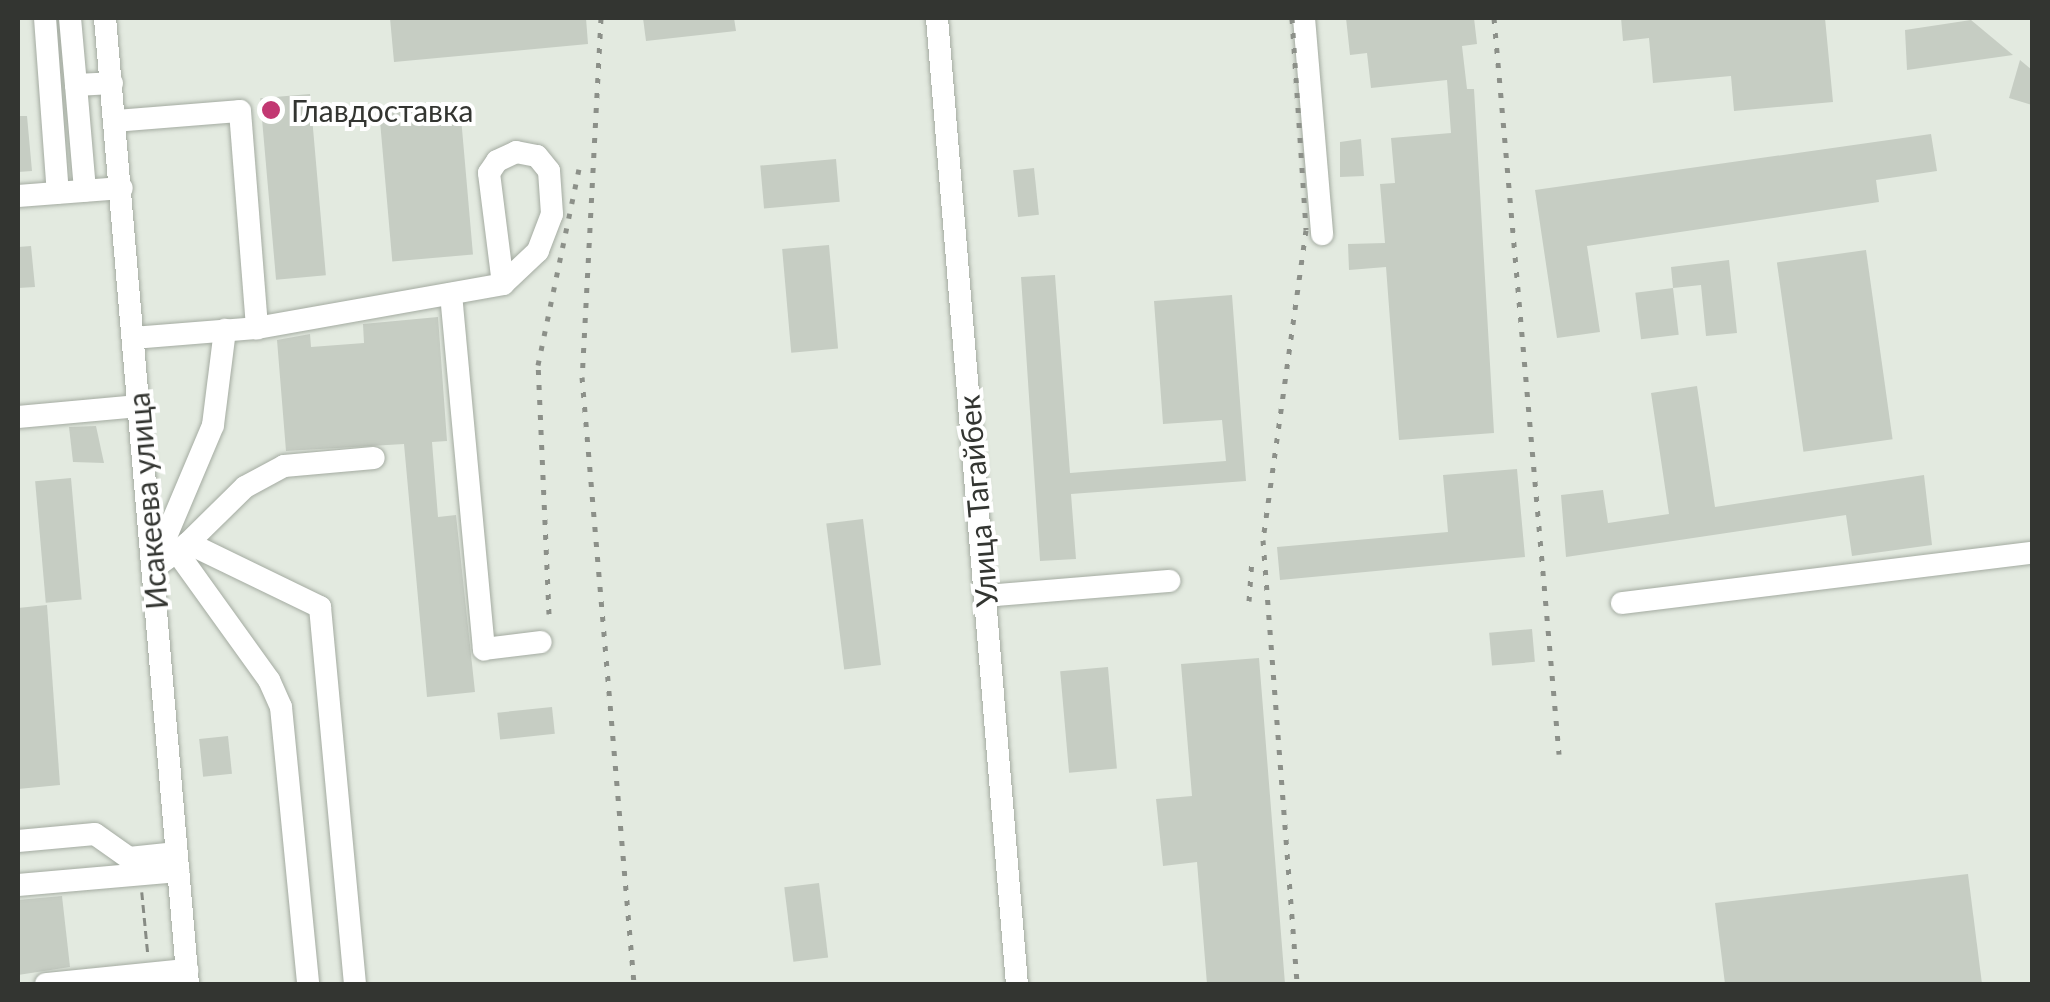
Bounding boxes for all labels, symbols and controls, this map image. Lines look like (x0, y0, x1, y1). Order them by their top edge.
place label: Главдоставка (291, 92, 473, 128)
marker: Главдоставка (260, 99, 282, 121)
street label: Исакеева улица (120, 391, 174, 611)
street label: Улица Тагайбек (950, 393, 1004, 609)

